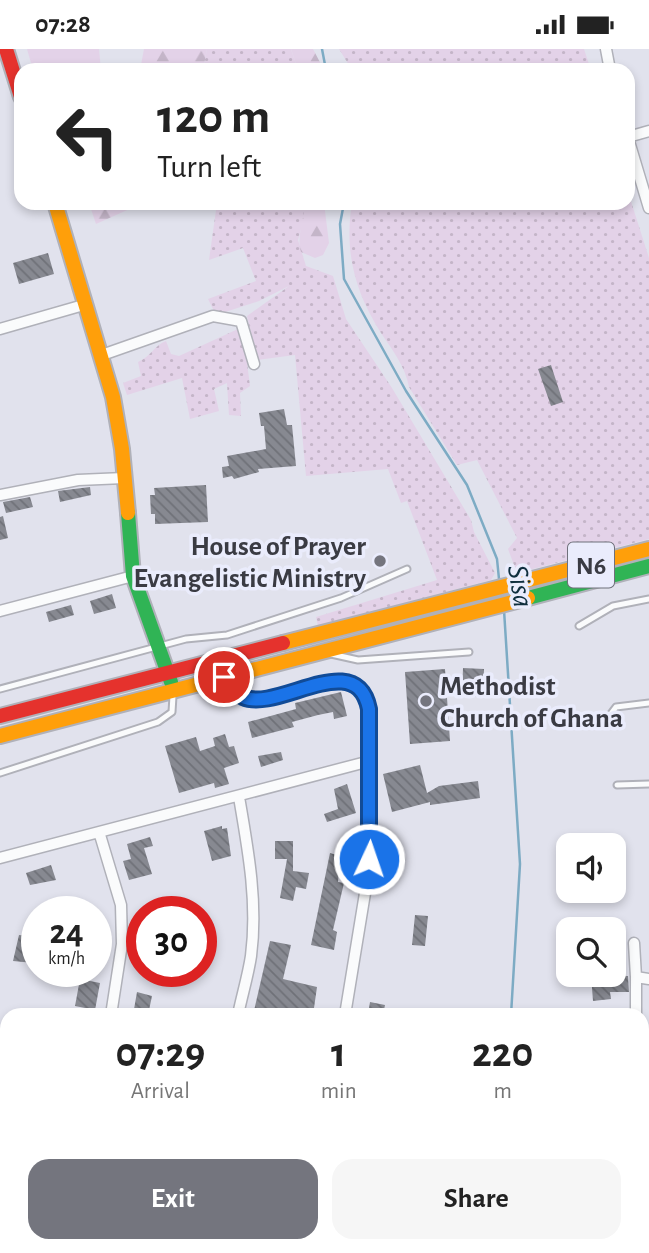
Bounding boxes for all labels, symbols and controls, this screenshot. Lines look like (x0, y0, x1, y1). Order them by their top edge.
text: 07:28 (35, 11, 91, 37)
icon: left (42, 91, 133, 182)
text: 120 m (157, 93, 270, 142)
text: Turn left (157, 151, 261, 183)
place label: House of Prayer Evangelistic Ministry (134, 533, 366, 593)
road number: N6 (568, 543, 614, 587)
marker: House of Prayer Evangelistic Ministry (372, 553, 388, 569)
water label: Sisa (502, 563, 538, 610)
pin (194, 647, 254, 707)
icon: arrive (205, 658, 243, 696)
place label: Methodist Church of Ghana (440, 673, 623, 733)
marker: Methodist Church of Ghana (418, 693, 434, 709)
position arrow (332, 822, 406, 896)
map controls (556, 833, 626, 987)
button: sound (556, 833, 626, 903)
speed limit sign: 30 (126, 896, 217, 987)
text: 24 (49, 915, 84, 950)
button: search (556, 917, 626, 987)
text: km/h (48, 950, 85, 968)
text: 07:29 (115, 1032, 205, 1074)
text: 1 (331, 1032, 346, 1074)
text: 220 (472, 1032, 533, 1074)
text: Arrival (131, 1080, 190, 1103)
text: min (321, 1080, 357, 1103)
text: m (494, 1080, 512, 1103)
button: Exit (28, 1159, 318, 1239)
button: Share (332, 1159, 621, 1239)

